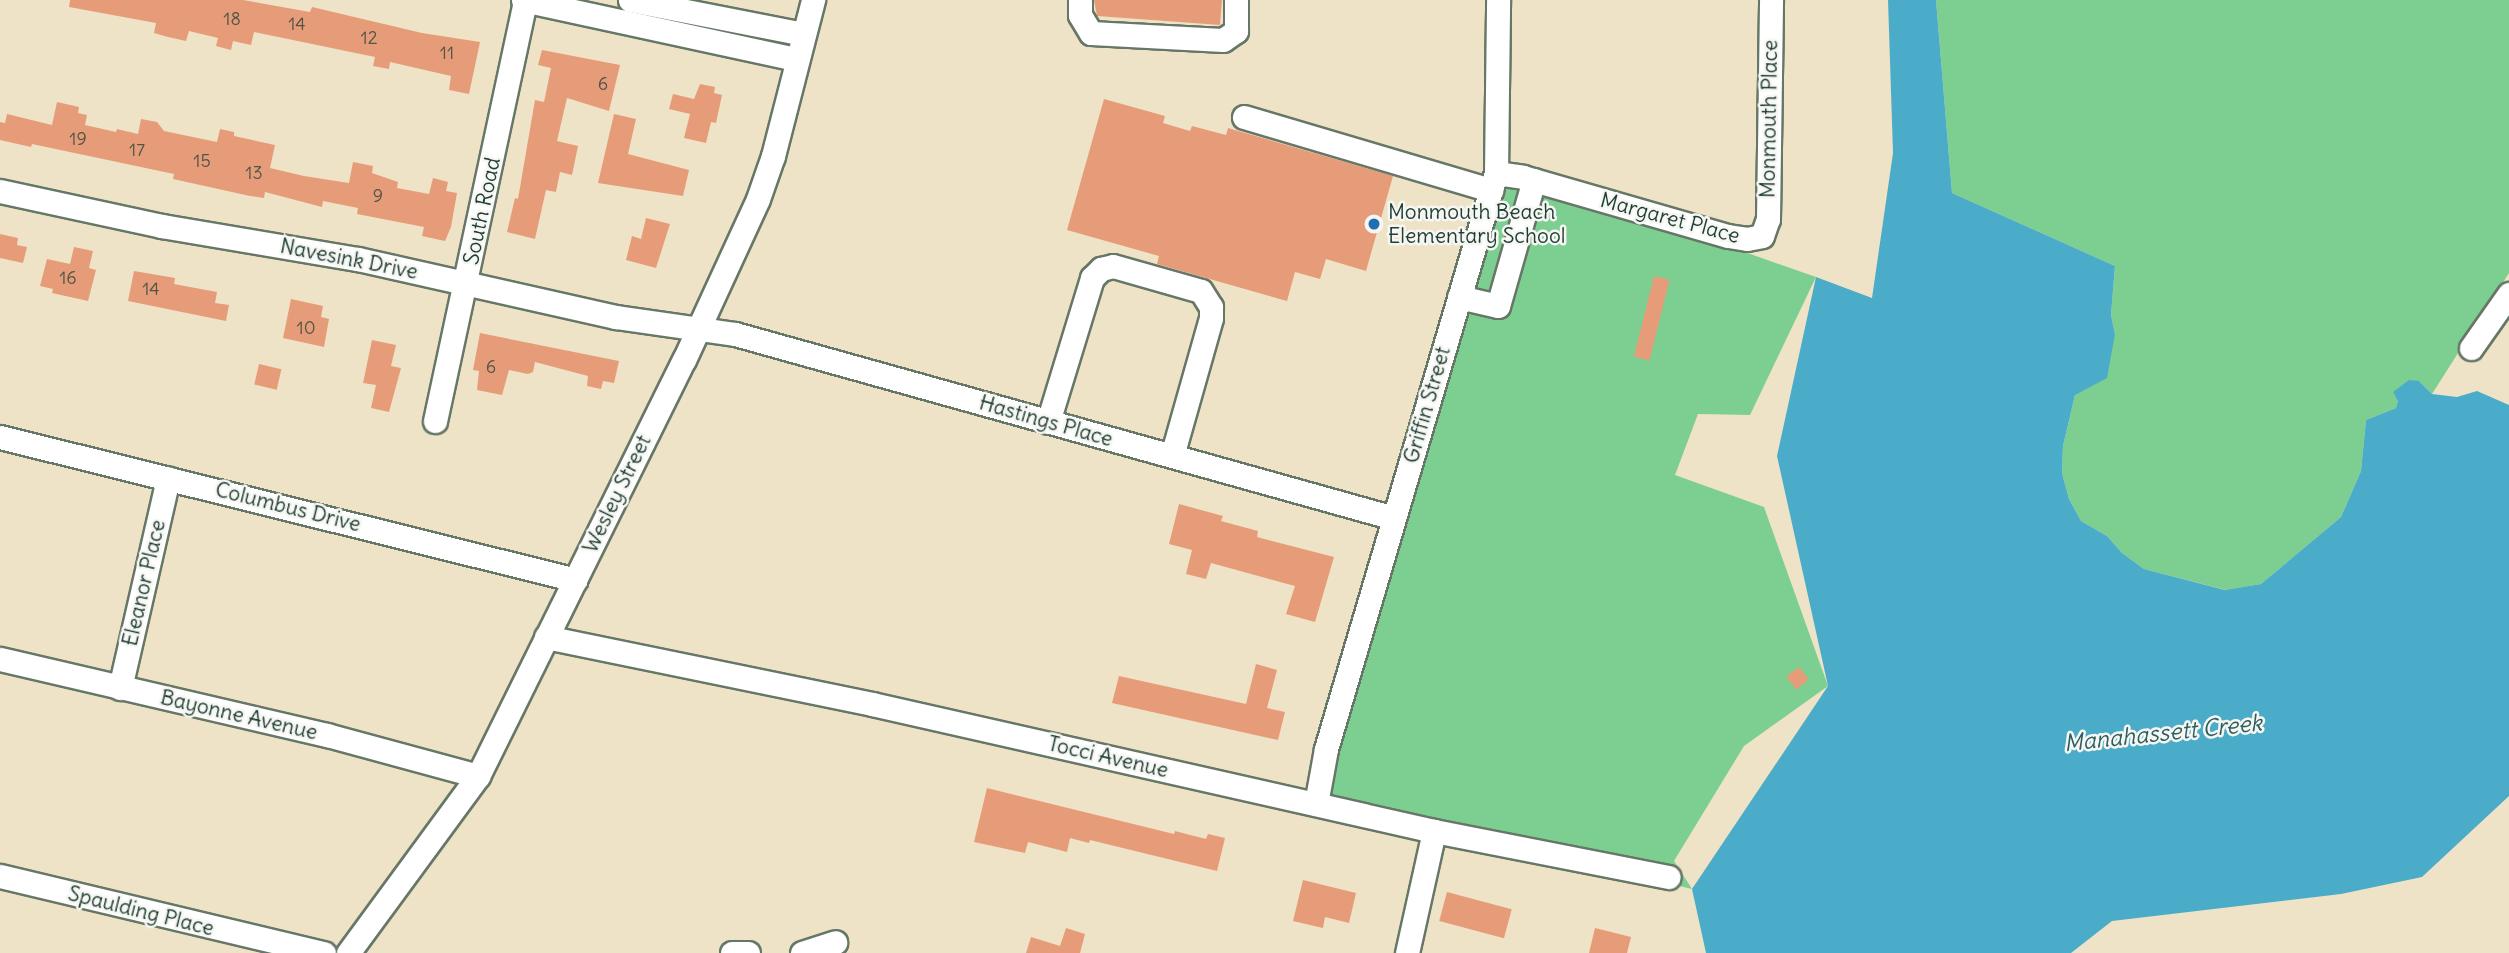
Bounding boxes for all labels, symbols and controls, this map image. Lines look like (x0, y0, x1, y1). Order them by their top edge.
house number: 18 (223, 8, 241, 30)
house number: 14 (288, 13, 306, 35)
house number: 12 (360, 27, 378, 49)
street label: Monmouth Place (1755, 40, 1783, 198)
house number: 11 (440, 42, 454, 64)
house number: 6 (598, 73, 608, 95)
house number: 19 (69, 128, 87, 150)
house number: 17 (129, 139, 145, 161)
house number: 15 (193, 150, 211, 172)
street label: South Road (458, 155, 506, 267)
house number: 13 (245, 162, 263, 184)
house number: 9 (373, 185, 383, 207)
street label: Margaret Place (1598, 187, 1742, 249)
place label: Monmouth Beach Elementary School (1388, 199, 1565, 249)
marker: Monmouth Beach Elementary School (1366, 216, 1382, 232)
street label: Navesink Drive (278, 233, 420, 285)
house number: 16 (59, 267, 77, 289)
house number: 14 (142, 278, 160, 300)
house number: 10 (297, 317, 315, 339)
street label: Griffin Street (1398, 344, 1456, 466)
house number: 6 (486, 356, 496, 378)
street label: Hastings Place (976, 390, 1116, 452)
street label: Wesley Street (578, 431, 656, 557)
street label: Columbus Drive (213, 477, 363, 537)
street label: Eleanor Place (117, 517, 171, 649)
street label: Bayonne Avenue (158, 685, 320, 745)
water label: Manahassett Creek (2063, 709, 2263, 757)
street label: Tocci Avenue (1045, 731, 1171, 783)
street label: Spaulding Place (66, 881, 216, 941)

